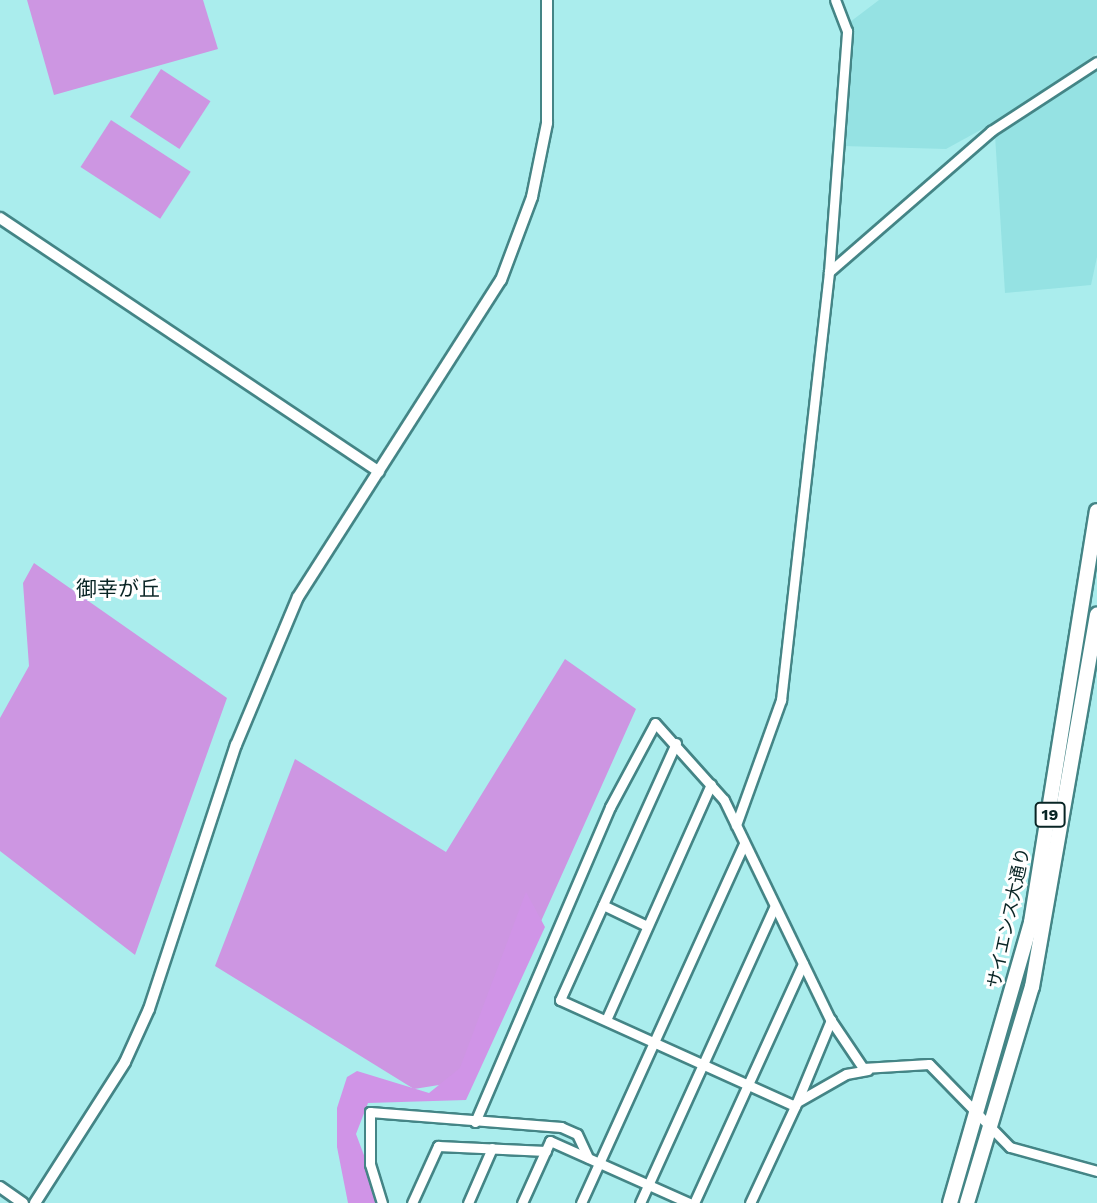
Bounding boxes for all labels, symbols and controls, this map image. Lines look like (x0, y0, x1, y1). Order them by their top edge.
district label: 御幸が丘 (76, 576, 160, 602)
road number: 19 (1034, 802, 1066, 828)
street label: サイエンス大通り (983, 845, 1035, 991)

